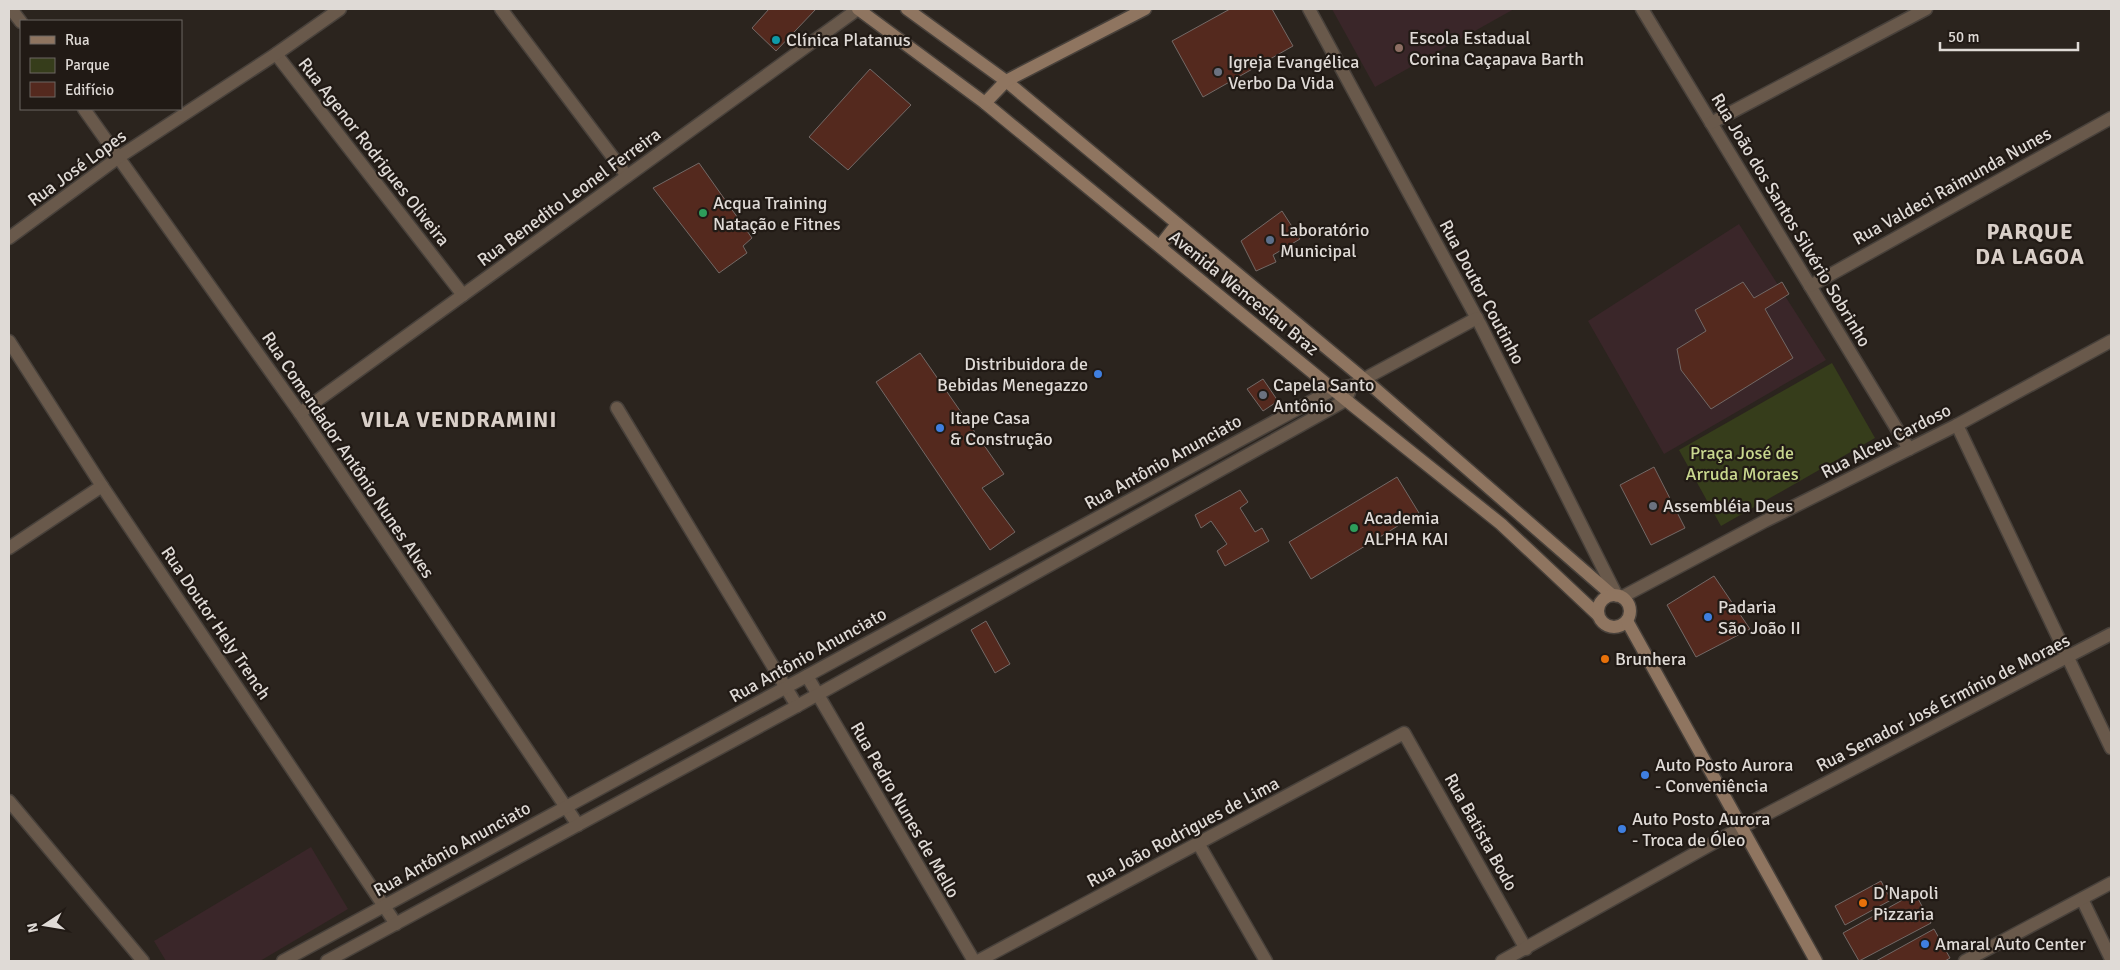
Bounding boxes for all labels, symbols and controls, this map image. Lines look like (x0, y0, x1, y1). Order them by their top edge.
legend (20, 20, 182, 110)
scale bar (1940, 20, 2078, 52)
place label: Escola Estadual Corina Caçapava Barth (1409, 27, 1584, 70)
text: 50 m (1948, 28, 1979, 46)
place label: Clínica Platanus (786, 29, 911, 51)
text: Rua (65, 31, 90, 49)
marker: Clínica Platanus (770, 34, 782, 46)
marker: Escola Estadual Corina Caçapava Barth (1393, 42, 1405, 54)
place label: Igreja Evangélica Verbo Da Vida (1228, 51, 1359, 94)
street label: Rua Agenor Rodrigues Oliveira (294, 53, 454, 251)
text: Parque (65, 56, 110, 74)
marker: Igreja Evangélica Verbo Da Vida (1212, 66, 1224, 78)
text: Edifício (65, 81, 114, 99)
street label: Rua João dos Santos Silvério Sobrinho (1706, 89, 1876, 351)
street label: Rua Valdeci Raimunda Nunes (1849, 122, 2055, 250)
street label: Rua Benedito Leonel Ferreira (473, 123, 665, 271)
street label: Rua José Lopes (23, 125, 131, 211)
place label: Acqua Training Natação e Fitnes (713, 192, 841, 235)
marker: Acqua Training Natação e Fitnes (697, 207, 709, 219)
street label: Rua Doutor Coutinho (1435, 216, 1529, 368)
district label: PARQUE DA LAGOA (1975, 218, 2085, 270)
place label: Laboratório Municipal (1280, 219, 1369, 262)
street label: Avenida Wenceslau Braz (1165, 226, 1323, 360)
marker: Laboratório Municipal (1264, 234, 1276, 246)
street label: Rua Comendador Antônio Nunes Alves (257, 328, 439, 583)
place label: Distribuidora de Bebidas Menegazzo (937, 353, 1088, 396)
marker: Distribuidora de Bebidas Menegazzo (1092, 368, 1104, 380)
place label: Capela Santo Antônio (1273, 374, 1374, 417)
marker: Capela Santo Antônio (1257, 389, 1269, 401)
street label: Rua Alceu Cardoso (1817, 399, 1955, 483)
district label: VILA VENDRAMINI (361, 406, 557, 433)
place label: Itape Casa & Construção (950, 407, 1053, 450)
street label: Rua Antônio Anunciato (1081, 410, 1245, 514)
marker: Itape Casa & Construção (934, 422, 946, 434)
park label: Praça José de Arruda Moraes (1685, 442, 1799, 485)
place label: Assembléia Deus (1663, 495, 1793, 517)
marker: Assembléia Deus (1647, 500, 1659, 512)
place label: Academia ALPHA KAI (1364, 507, 1449, 550)
marker: Academia ALPHA KAI (1348, 522, 1360, 534)
street label: Rua Doutor Hely Trench (156, 542, 276, 704)
place label: Padaria São João II (1718, 596, 1801, 639)
street label: Rua Antônio Anunciato (726, 603, 890, 707)
marker: Padaria São João II (1702, 611, 1714, 623)
street label: Rua Senador José Ermínio de Moraes (1812, 629, 2074, 777)
place label: Brunhera (1615, 648, 1686, 670)
marker: Brunhera (1599, 653, 1611, 665)
street label: Rua Pedro Nunes de Mello (846, 718, 964, 902)
place label: Auto Posto Aurora - Conveniência (1655, 754, 1793, 797)
street label: Rua Batista Bodo (1440, 769, 1522, 895)
marker: Auto Posto Aurora - Conveniência (1639, 769, 1651, 781)
street label: Rua João Rodrigues de Lima (1083, 772, 1283, 892)
street label: Rua Antônio Anunciato (370, 797, 534, 901)
place label: Auto Posto Aurora - Troca de Óleo (1632, 808, 1770, 851)
marker: Auto Posto Aurora - Troca de Óleo (1616, 823, 1628, 835)
place label: D'Napoli Pizzaria (1873, 882, 1939, 925)
marker: D'Napoli Pizzaria (1857, 897, 1869, 909)
north arrow (20, 900, 70, 950)
text: N (23, 921, 42, 934)
place label: Amaral Auto Center (1935, 933, 2086, 955)
marker: Amaral Auto Center (1919, 938, 1931, 950)

